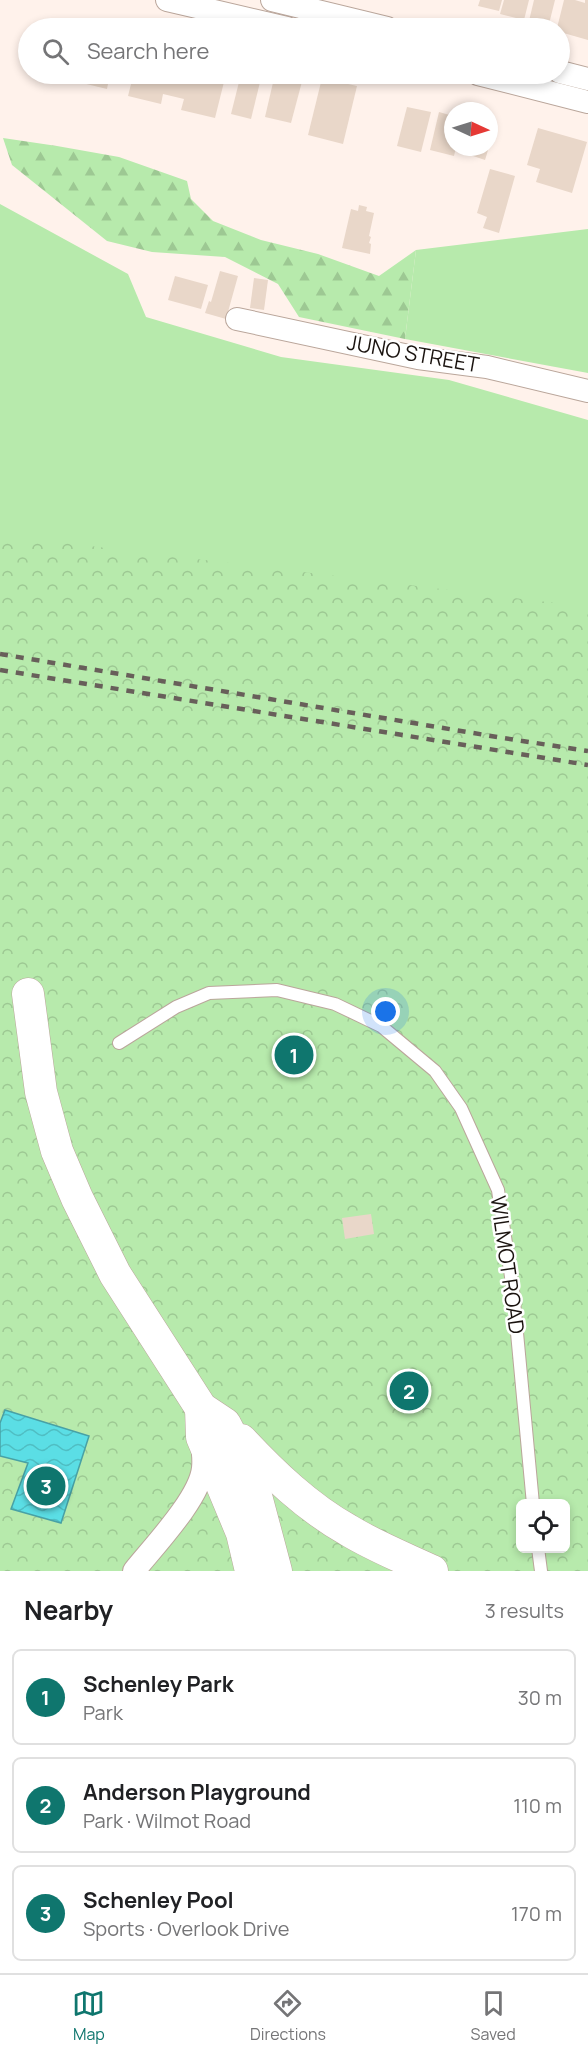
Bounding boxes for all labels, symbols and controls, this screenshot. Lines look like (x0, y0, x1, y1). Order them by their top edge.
search box (18, 18, 570, 84)
icon: search (39, 35, 72, 68)
text: Search here (87, 36, 209, 66)
north arrow (444, 102, 498, 156)
street label: JUNO STREET (345, 328, 482, 378)
your location (371, 997, 400, 1026)
pin: 1 (274, 1032, 314, 1078)
street label: WILMOT ROAD (484, 1194, 532, 1336)
pin: 2 (390, 1368, 428, 1414)
pin: 3 (26, 1464, 66, 1508)
map controls (516, 1499, 570, 1553)
button: locate (516, 1499, 570, 1553)
text: Nearby (24, 1592, 113, 1628)
text: 3 results (485, 1597, 564, 1624)
text: Schenley Park (83, 1669, 234, 1699)
text: 1 (41, 1684, 50, 1711)
text: 30 m (518, 1684, 562, 1711)
text: Park (83, 1699, 123, 1726)
text: Anderson Playground (83, 1777, 311, 1807)
text: 2 (40, 1792, 51, 1819)
text: 110 m (513, 1792, 562, 1819)
text: Park · Wilmot Road (83, 1807, 251, 1834)
text: Schenley Pool (83, 1885, 234, 1915)
text: 3 (40, 1900, 51, 1927)
text: 170 m (511, 1900, 562, 1927)
text: Sports · Overlook Drive (83, 1915, 289, 1942)
tab: Map (72, 1987, 105, 2045)
tab: Directions (250, 1987, 326, 2045)
tab: Saved (471, 1987, 516, 2045)

